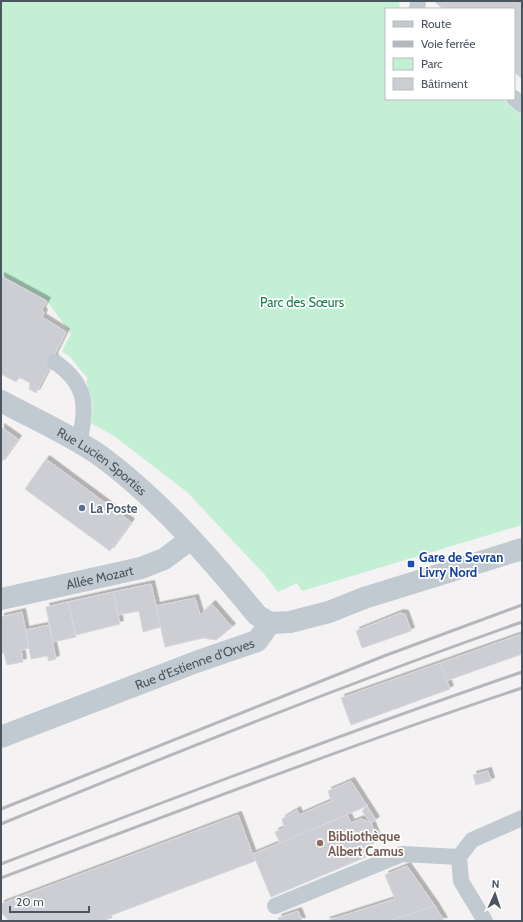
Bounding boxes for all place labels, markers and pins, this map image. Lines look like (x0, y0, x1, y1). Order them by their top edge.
place label: La Poste (90, 500, 138, 516)
marker: La Poste (77, 503, 87, 513)
place label: Gare de Sevran Livry Nord (419, 549, 503, 580)
marker: Gare de Sevran Livry Nord (406, 559, 416, 569)
place label: Bibliothèque Albert Camus (328, 828, 404, 859)
marker: Bibliothèque Albert Camus (315, 838, 325, 848)

